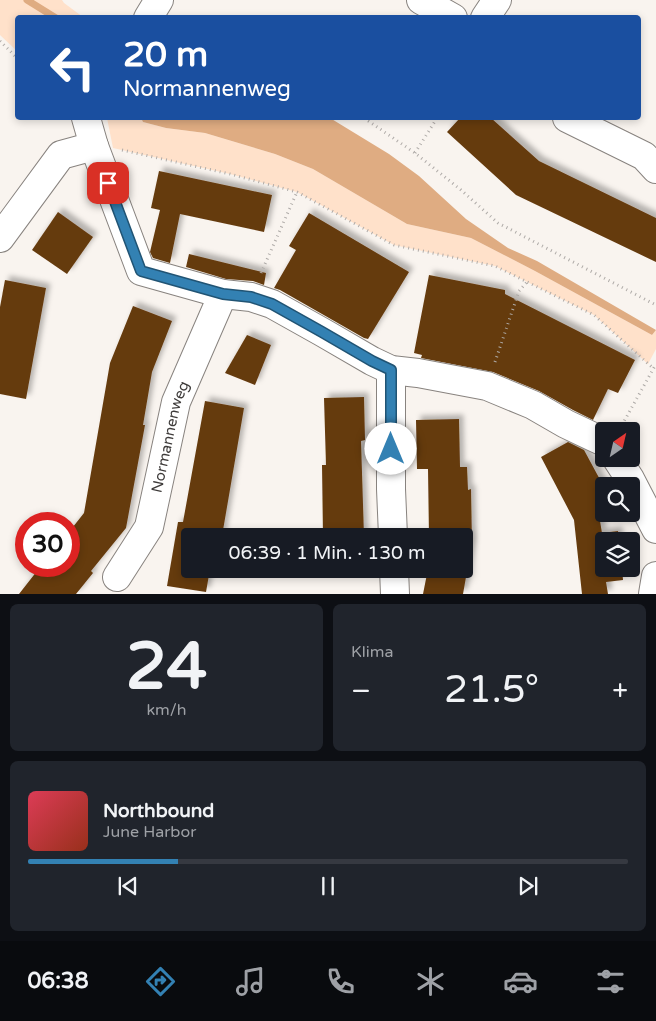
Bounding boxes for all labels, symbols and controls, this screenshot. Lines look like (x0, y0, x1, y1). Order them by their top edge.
text: 20 m (123, 34, 208, 76)
icon: left (40, 35, 105, 100)
text: Normannenweg (123, 76, 291, 102)
pin (87, 162, 129, 204)
icon: arrive (94, 169, 122, 197)
street label: Normannenweg (148, 378, 193, 494)
position arrow (364, 422, 416, 474)
north arrow (595, 422, 640, 468)
map controls (595, 422, 640, 577)
button: search (595, 477, 640, 522)
speed limit sign: 30 (15, 512, 80, 577)
button: layers (595, 532, 640, 577)
text: 06:39 · 1 Min. · 130 m (229, 542, 425, 564)
text: 24 (126, 628, 207, 707)
text: Klima (351, 642, 393, 662)
text: 21.5° (444, 667, 539, 713)
text: − (351, 674, 371, 708)
text: + (612, 674, 628, 708)
text: km/h (146, 700, 187, 720)
text: Northbound (103, 800, 214, 822)
text: June Harbor (103, 822, 196, 842)
icon: previous (114, 872, 142, 900)
icon: pause (314, 872, 342, 900)
icon: next (514, 872, 542, 900)
icon: directions (143, 964, 178, 999)
icon: music (233, 964, 268, 999)
icon: phone (323, 964, 358, 999)
icon: climate (413, 964, 448, 999)
icon: car (503, 964, 538, 999)
icon: filters (593, 964, 628, 999)
text: 06:38 (28, 968, 88, 994)

